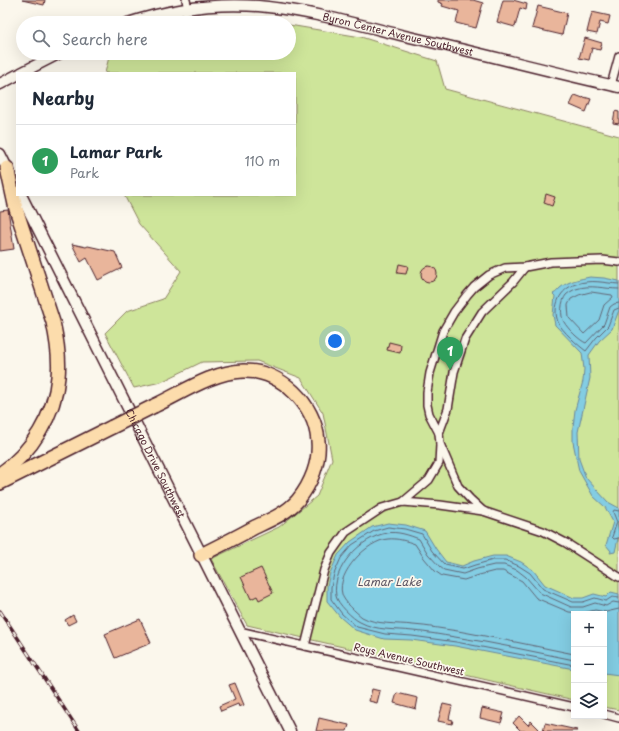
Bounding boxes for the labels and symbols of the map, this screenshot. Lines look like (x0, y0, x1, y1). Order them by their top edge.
street label: Byron Center Avenue Southwest (321, 8, 475, 59)
your location (325, 331, 345, 351)
pin: 1 (437, 337, 463, 370)
street label: Chicago Drive Southwest (122, 406, 190, 520)
water label: Lamar Lake (357, 573, 422, 590)
street label: Roys Avenue Southwest (352, 638, 466, 679)

